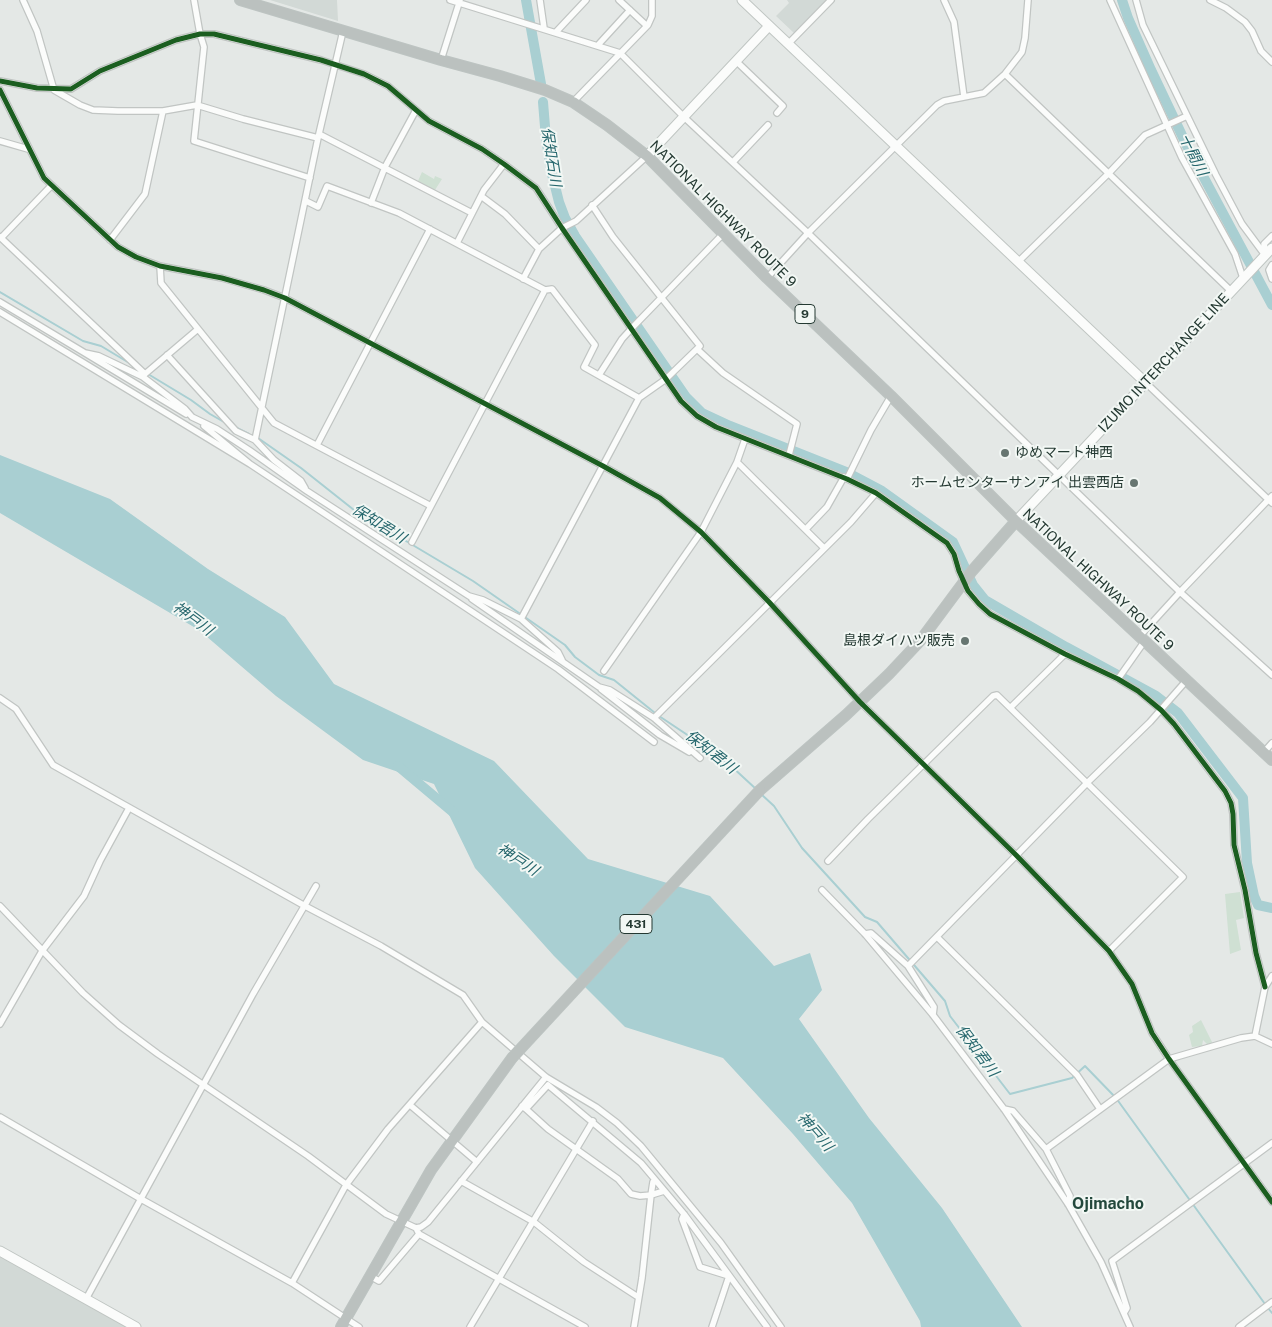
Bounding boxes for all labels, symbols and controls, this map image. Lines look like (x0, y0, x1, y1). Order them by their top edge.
water label: 保知石川 (537, 126, 565, 188)
water label: 十間川 (1175, 131, 1211, 179)
street label: NATIONAL HIGHWAY ROUTE 9 (646, 137, 800, 291)
street label: IZUMO INTERCHANGE LINE (1095, 290, 1233, 436)
road number: 9 (795, 304, 815, 324)
place label: ゆめマート神西 (1015, 445, 1113, 461)
marker: ゆめマート神西 (999, 447, 1011, 459)
place label: ホームセンターサンアイ 出雲西店 (911, 475, 1124, 491)
marker: ホームセンターサンアイ 出雲西店 (1128, 477, 1140, 489)
water label: 保知君川 (349, 500, 409, 548)
street label: NATIONAL HIGHWAY ROUTE 9 (1019, 506, 1177, 654)
water label: 神戸川 (170, 598, 216, 640)
place label: 島根ダイハツ販売 (843, 633, 955, 649)
marker: 島根ダイハツ販売 (959, 635, 971, 647)
water label: 保知君川 (682, 726, 740, 778)
water label: 神戸川 (494, 840, 542, 880)
road number: 431 (620, 914, 652, 934)
water label: 保知君川 (952, 1022, 1002, 1080)
water label: 神戸川 (793, 1109, 837, 1155)
district label: Ojimacho (1072, 1194, 1144, 1214)

